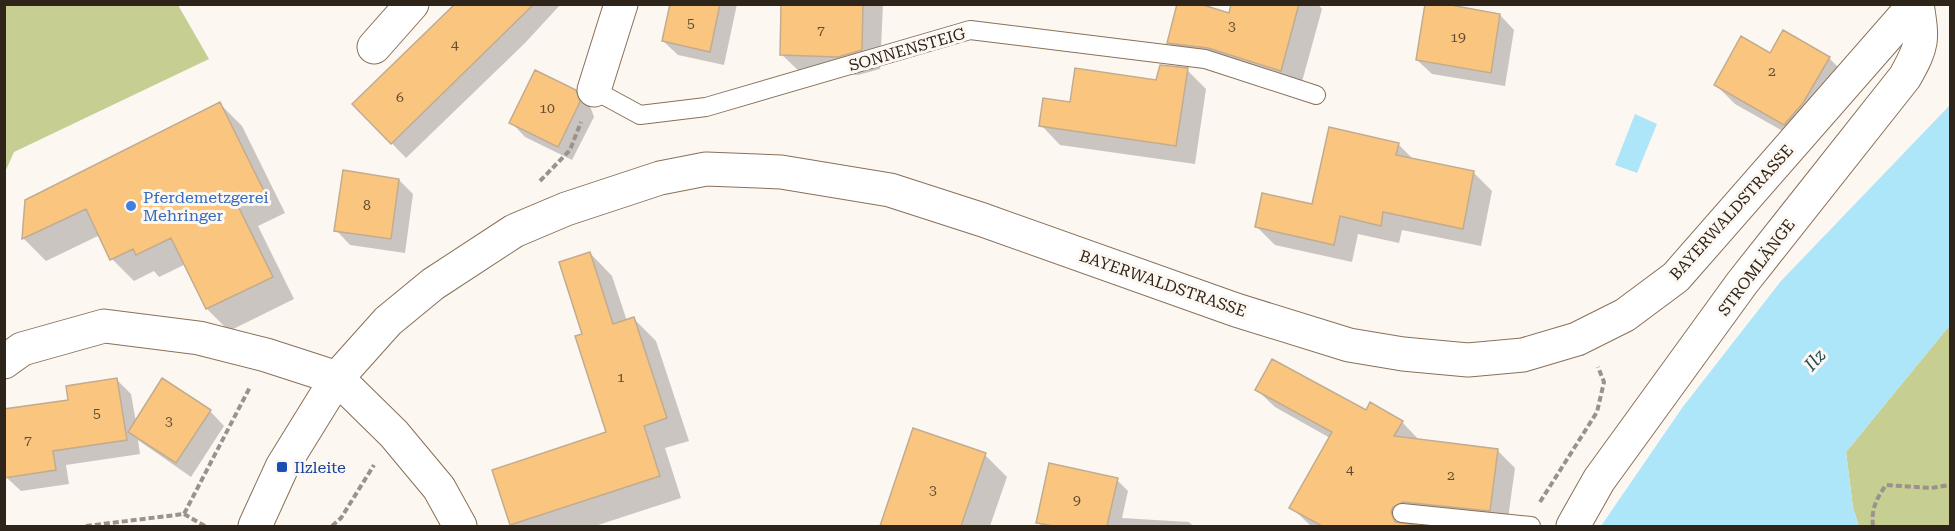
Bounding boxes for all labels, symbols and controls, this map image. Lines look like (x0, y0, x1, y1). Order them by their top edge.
house number: 5 (687, 15, 695, 31)
house number: 3 (1228, 18, 1236, 34)
house number: 7 (817, 22, 825, 38)
street label: SONNENSTEIG (847, 24, 968, 75)
house number: 19 (1450, 29, 1466, 45)
house number: 4 (451, 36, 459, 52)
house number: 2 (1768, 63, 1776, 79)
house number: 6 (396, 89, 404, 105)
house number: 10 (539, 100, 555, 116)
street label: BAYERWALDSTRASSE (1666, 141, 1797, 284)
place label: Pferdemetzgerei Mehringer (143, 188, 269, 225)
house number: 8 (363, 197, 371, 213)
marker: Pferdemetzgerei Mehringer (124, 199, 138, 213)
street label: STROMLÄNGE (1714, 215, 1799, 319)
street label: BAYERWALDSTRASSE (1077, 246, 1249, 321)
water label: Ilz (1799, 345, 1830, 375)
house number: 1 (617, 369, 625, 385)
house number: 5 (93, 405, 101, 421)
house number: 3 (165, 413, 173, 429)
house number: 7 (24, 432, 32, 448)
place label: Ilzleite (294, 458, 346, 477)
marker: Ilzleite (275, 460, 289, 474)
house number: 4 (1346, 461, 1354, 477)
house number: 2 (1447, 467, 1455, 483)
house number: 3 (929, 482, 937, 498)
house number: 9 (1073, 492, 1081, 508)

